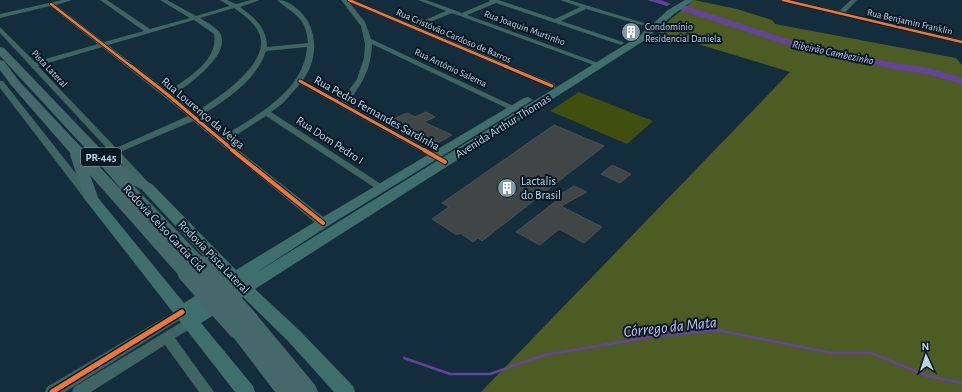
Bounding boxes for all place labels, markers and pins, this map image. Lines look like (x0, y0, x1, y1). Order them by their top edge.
building icon: Condomínio Residencial Daniela (620, 21, 642, 43)
place label: Condomínio Residencial Daniela (645, 22, 722, 44)
place label: Lactalis do Brasil (521, 175, 561, 201)
building icon: Lactalis do Brasil (496, 177, 518, 199)

